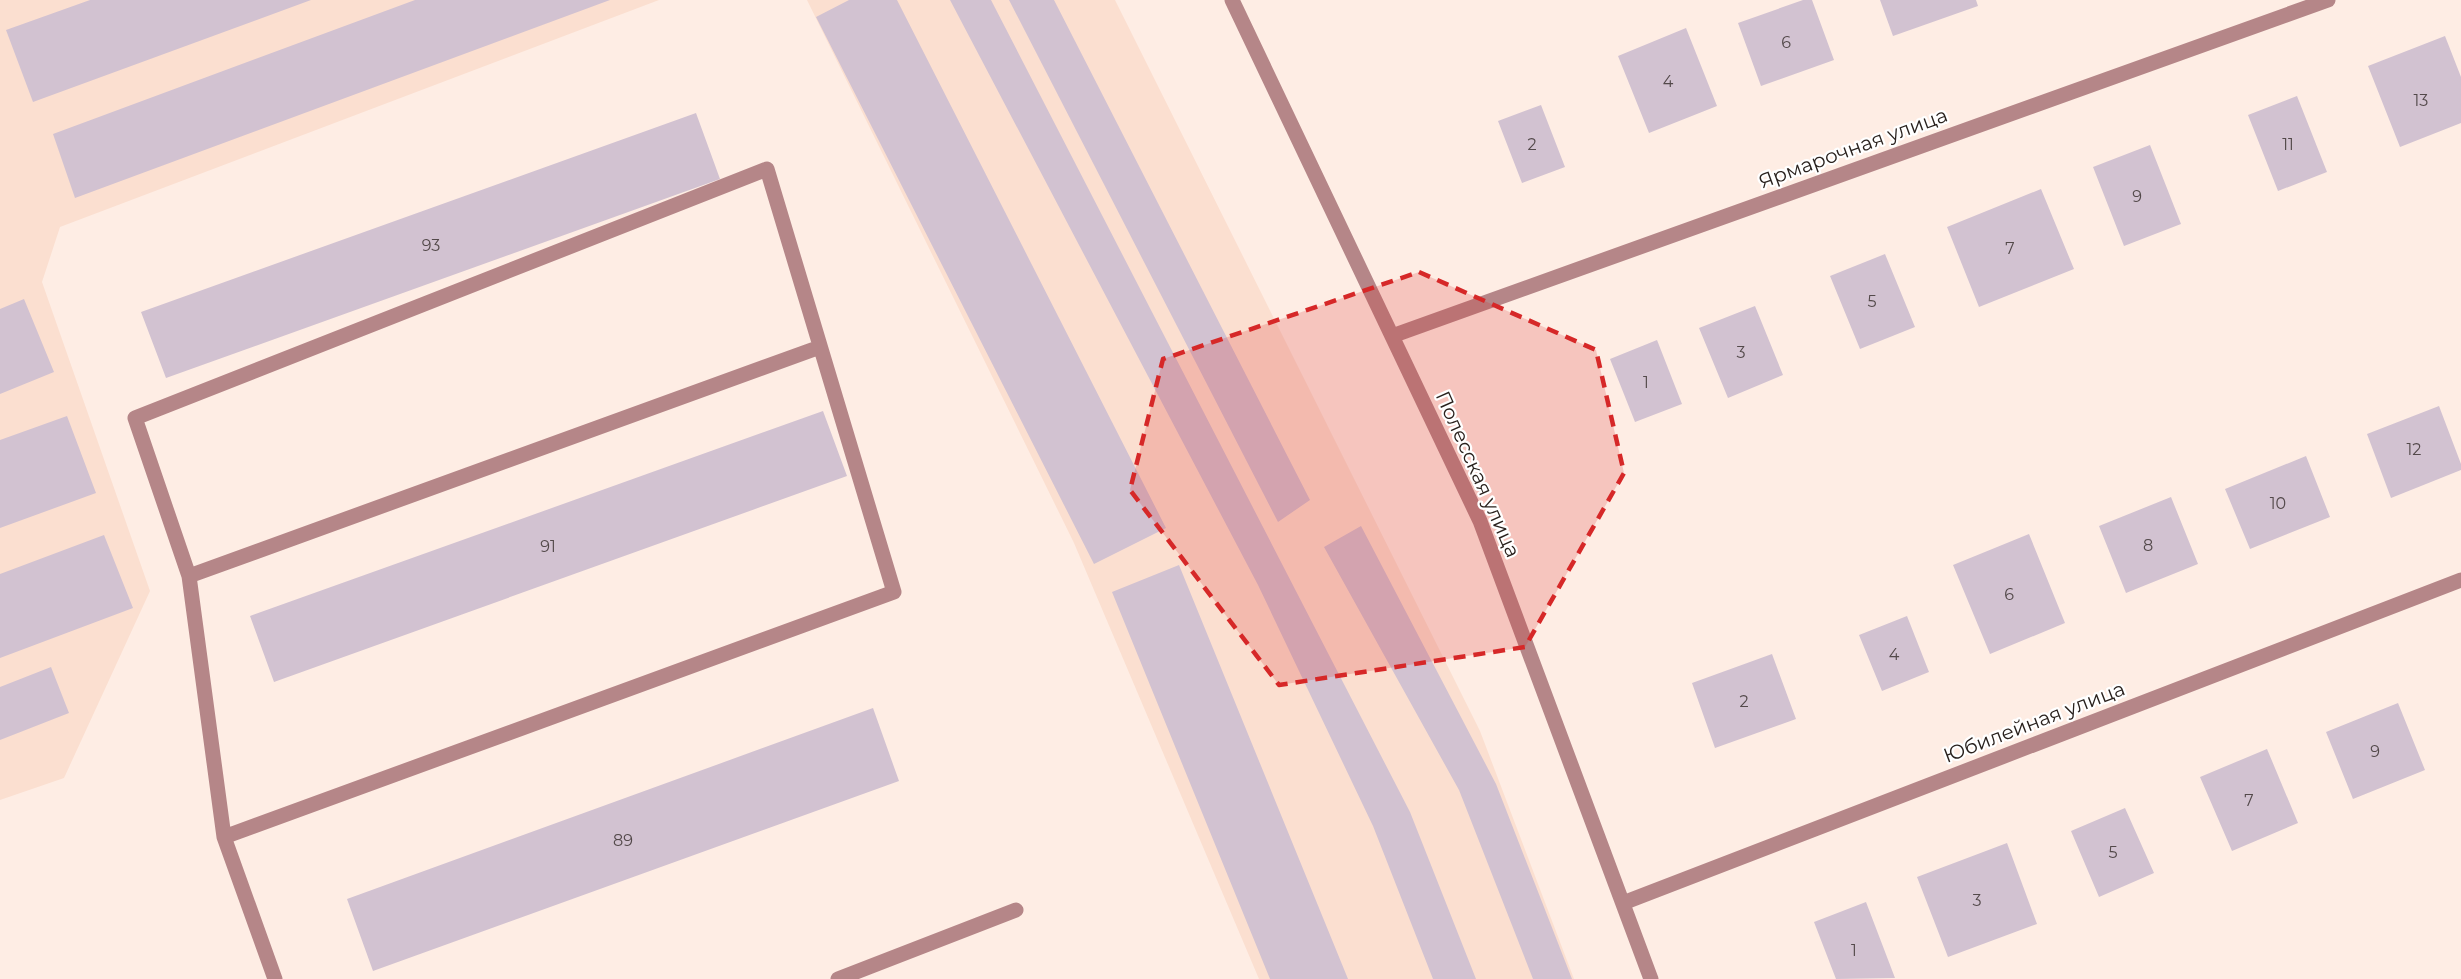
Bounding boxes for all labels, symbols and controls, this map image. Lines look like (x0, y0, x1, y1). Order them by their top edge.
house number: 6 (1781, 33, 1791, 52)
house number: 4 (1663, 72, 1674, 91)
house number: 13 (2414, 91, 2428, 110)
street label: Ярмарочная улица (1755, 103, 1951, 193)
house number: 2 (1527, 135, 1537, 154)
house number: 11 (2282, 135, 2294, 154)
house number: 9 (2132, 187, 2142, 206)
house number: 93 (422, 236, 440, 255)
house number: 7 (2005, 239, 2015, 258)
house number: 5 (1867, 292, 1877, 311)
house number: 3 (1736, 343, 1746, 362)
house number: 1 (1643, 373, 1649, 392)
street label: Полесская улица (1431, 387, 1525, 561)
house number: 12 (2407, 440, 2421, 459)
house number: 10 (2270, 494, 2286, 513)
house number: 8 (2143, 536, 2153, 555)
house number: 91 (540, 537, 556, 556)
house number: 6 (2004, 585, 2014, 604)
house number: 4 (1889, 645, 1900, 664)
street label: Юбилейная улица (1940, 676, 2128, 768)
house number: 2 (1739, 692, 1749, 711)
house number: 9 (2370, 742, 2380, 761)
house number: 7 (2244, 791, 2254, 810)
house number: 89 (613, 831, 633, 850)
house number: 5 (2108, 843, 2118, 862)
house number: 3 (1972, 891, 1982, 910)
house number: 1 (1851, 941, 1857, 960)

